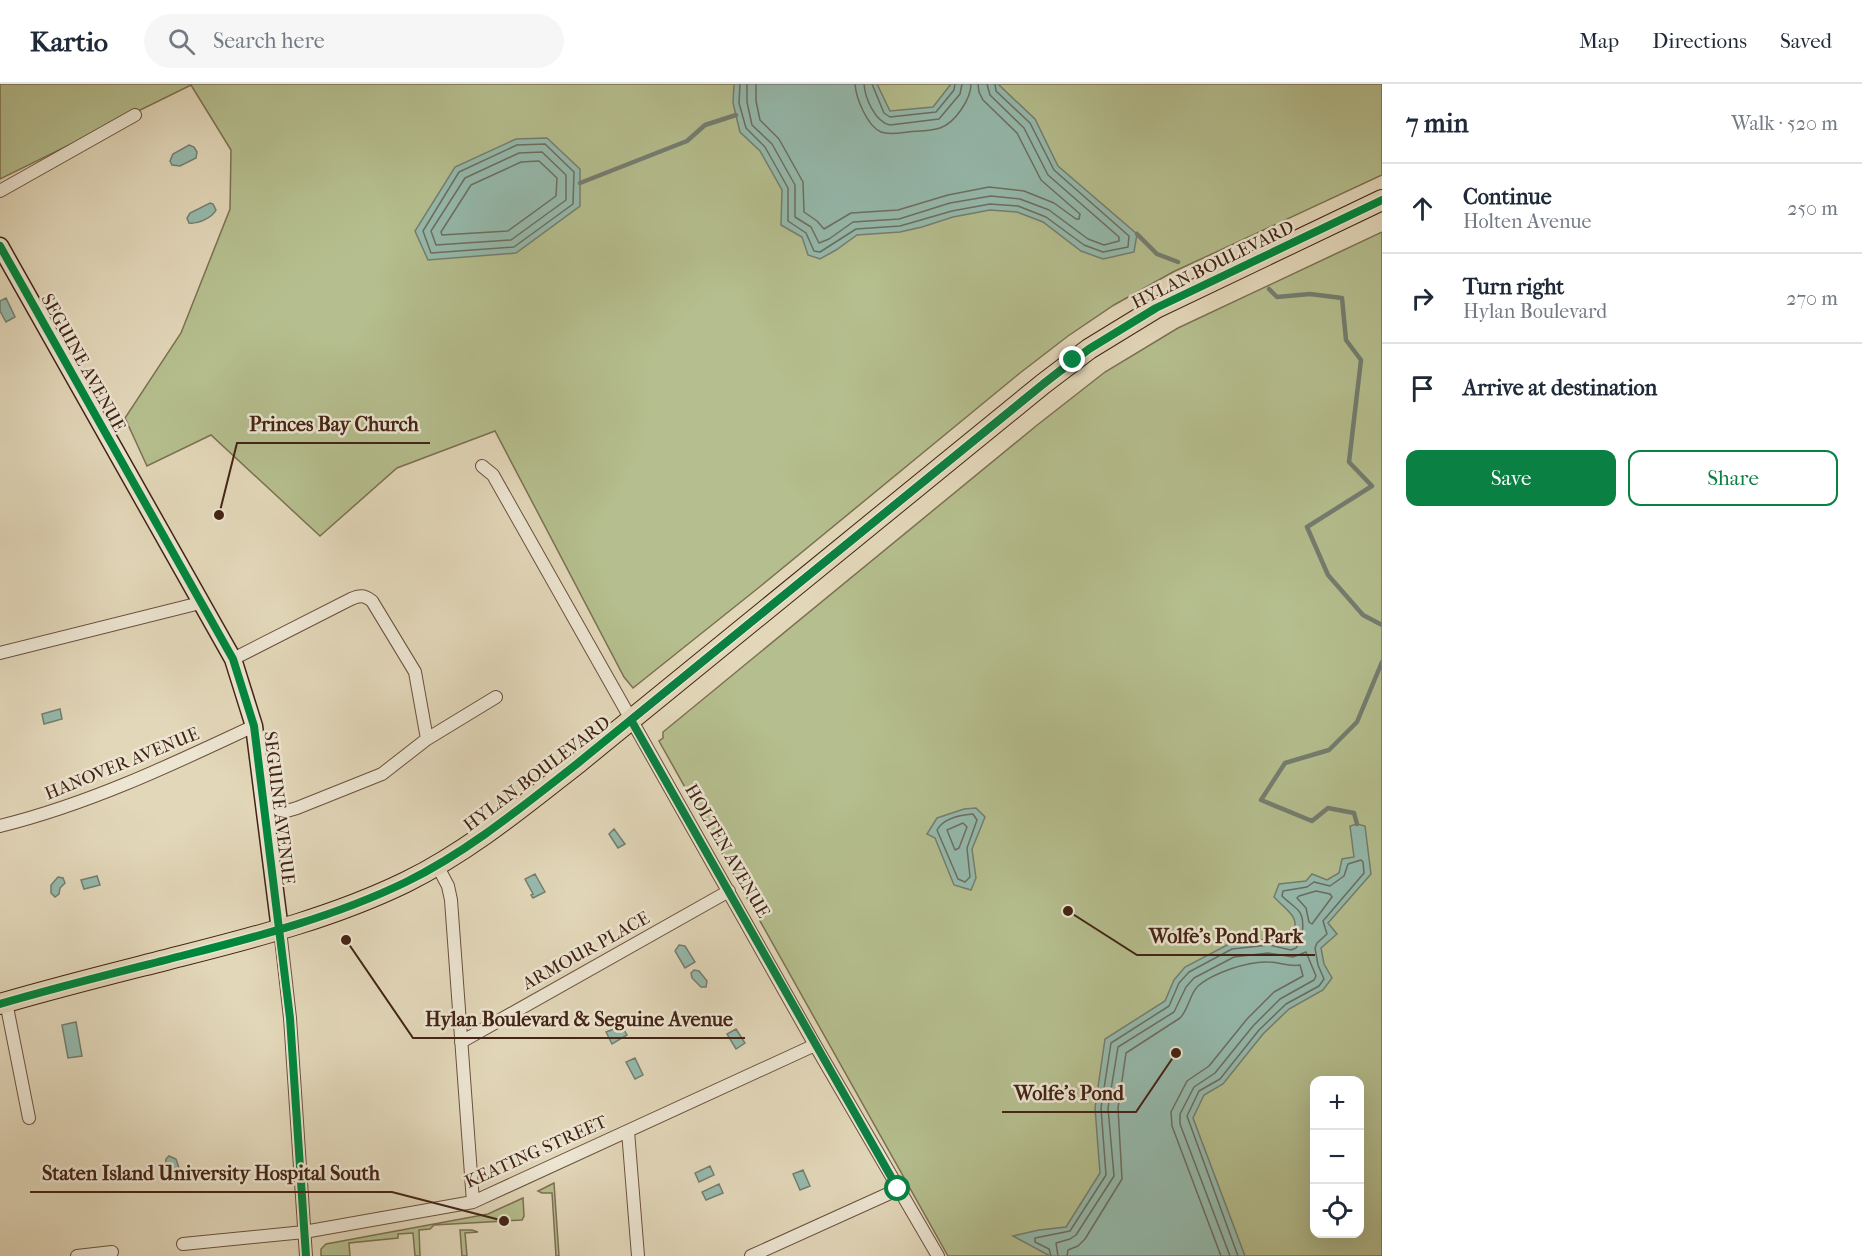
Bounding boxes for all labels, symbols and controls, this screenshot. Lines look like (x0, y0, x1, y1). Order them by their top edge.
search box (144, 14, 564, 68)
text: Kartio (30, 25, 108, 58)
icon: search (165, 25, 198, 58)
text: Search here (213, 28, 325, 54)
text: Map (1579, 29, 1619, 53)
text: Directions (1652, 29, 1747, 53)
text: Saved (1780, 29, 1832, 53)
text: 7 min (1406, 108, 1469, 139)
text: Walk · 520 m (1731, 112, 1838, 135)
text: Continue (1463, 184, 1552, 210)
icon: ahead (1406, 192, 1439, 225)
text: 250 m (1787, 197, 1838, 220)
text: Holten Avenue (1463, 210, 1591, 233)
street label: HYLAN BOULEVARD (1128, 217, 1298, 313)
text: Turn right (1463, 274, 1564, 300)
icon: right (1406, 282, 1439, 315)
text: 270 m (1786, 287, 1838, 310)
street label: SEGUINE AVENUE (36, 290, 130, 436)
text: Hylan Boulevard (1463, 300, 1607, 323)
route end (1059, 346, 1085, 372)
icon: arrive (1406, 372, 1439, 405)
text: Arrive at destination (1463, 375, 1657, 401)
callout: Princes Bay Church (237, 405, 430, 443)
text: Princes Bay Church (249, 413, 419, 436)
button: Save (1406, 450, 1616, 506)
button: Share (1628, 450, 1838, 506)
street label: HYLAN BOULEVARD (460, 712, 614, 836)
street label: HANOVER AVENUE (42, 723, 202, 805)
street label: SEGUINE AVENUE (259, 730, 299, 886)
street label: HOLTEN AVENUE (680, 780, 774, 922)
street label: ARMOUR PLACE (518, 907, 653, 995)
callout: Wolfe's Pond Park (1137, 917, 1315, 955)
text: Wolfe's Pond Park (1148, 925, 1304, 948)
callout: Hylan Boulevard & Seguine Avenue (413, 1000, 745, 1038)
text: Hylan Boulevard & Seguine Avenue (425, 1008, 733, 1031)
callout: Wolfe's Pond (1002, 1074, 1136, 1112)
map controls (1310, 1076, 1364, 1238)
button: + (1310, 1076, 1364, 1130)
text: Wolfe's Pond (1013, 1082, 1125, 1105)
street label: KEATING STREET (462, 1111, 611, 1193)
button: − (1310, 1130, 1364, 1184)
callout: Staten Island University Hospital South (30, 1154, 392, 1192)
text: Staten Island University Hospital South (42, 1162, 381, 1185)
route start (884, 1175, 910, 1201)
button: locate (1310, 1184, 1364, 1238)

